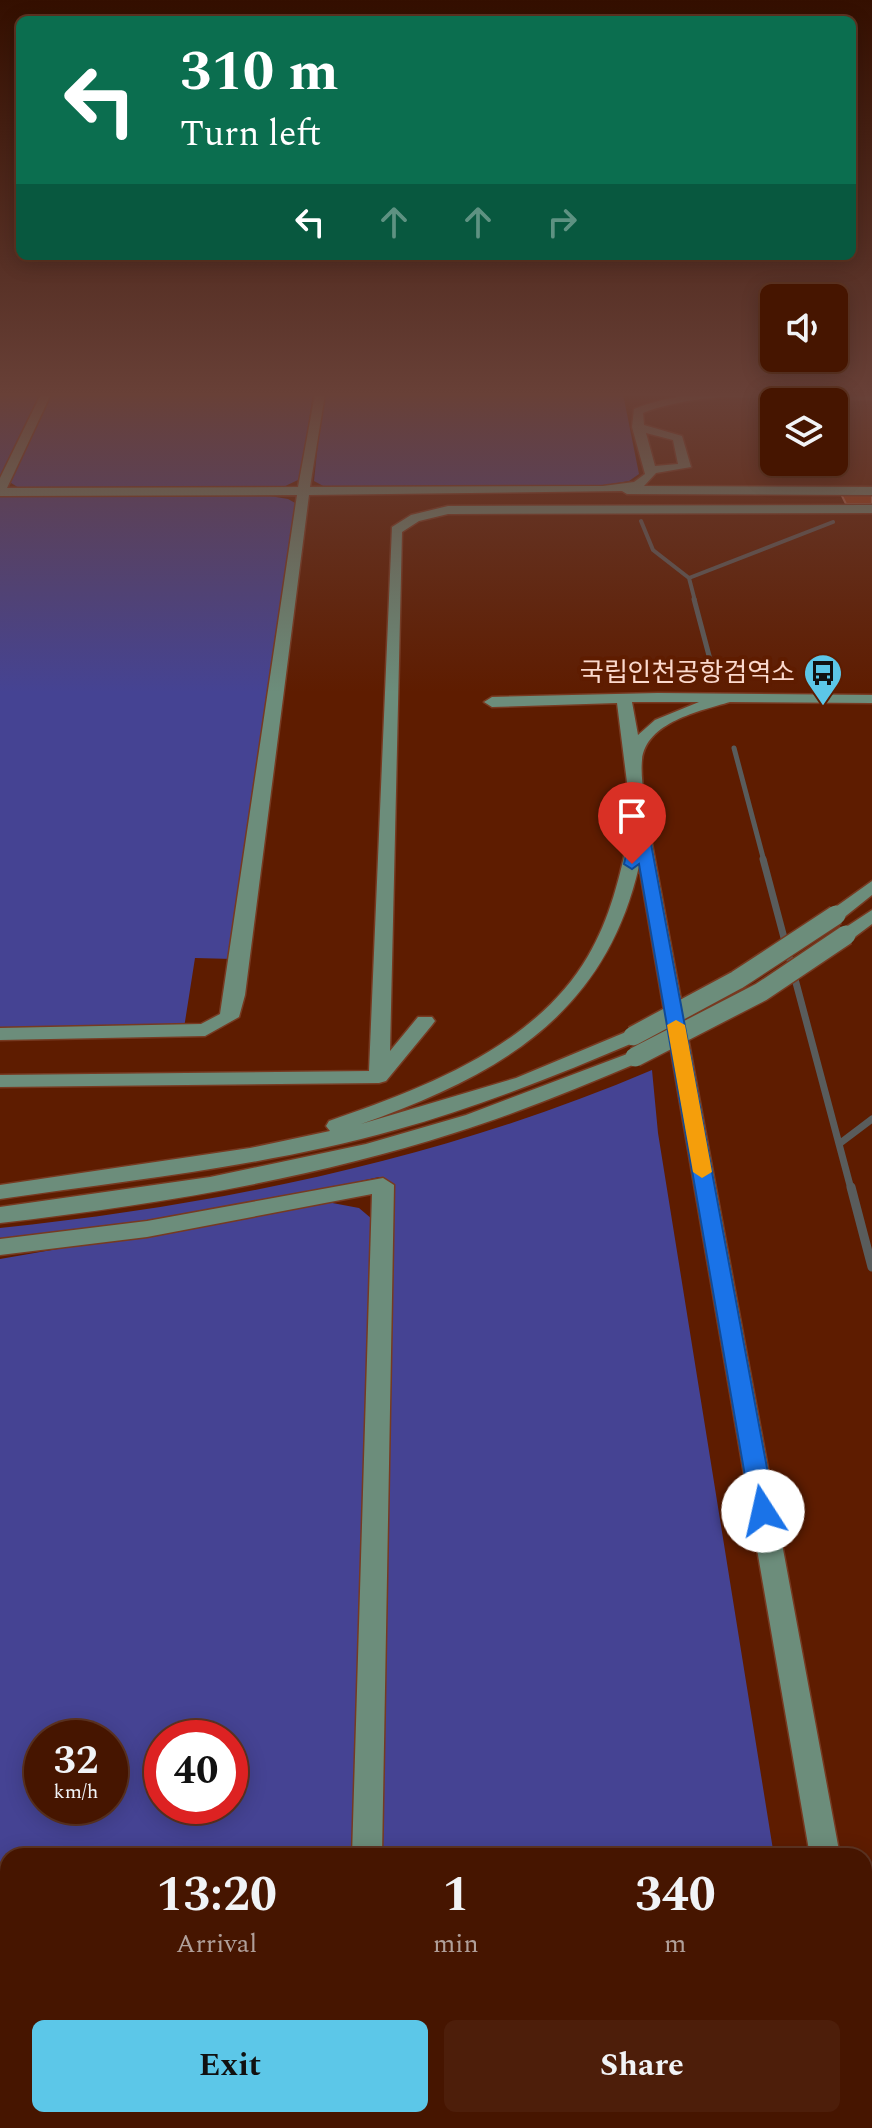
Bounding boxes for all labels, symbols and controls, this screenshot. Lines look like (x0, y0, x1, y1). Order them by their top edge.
text: 310 m (180, 30, 339, 115)
icon: left (48, 48, 152, 152)
text: Turn left (180, 107, 321, 162)
icon: left (288, 200, 332, 244)
icon: ahead (372, 200, 416, 244)
icon: ahead (456, 200, 500, 244)
icon: right (540, 200, 584, 244)
map controls (760, 284, 848, 476)
button: sound (760, 284, 848, 372)
button: layers (760, 388, 848, 476)
bus stop icon: 국립인천공항검역소 (802, 652, 844, 707)
place label: 국립인천공항검역소 (580, 653, 795, 693)
pin (598, 782, 666, 864)
icon: arrive (610, 794, 654, 838)
position arrow (721, 1469, 805, 1553)
speed limit sign: 40 (144, 1720, 248, 1824)
text: 32 (54, 1731, 98, 1792)
text: km/h (54, 1777, 99, 1807)
text: 13:20 (156, 1859, 277, 1932)
text: 1 (442, 1859, 469, 1932)
text: 340 (635, 1859, 716, 1932)
text: Arrival (176, 1924, 257, 1964)
text: min (433, 1924, 479, 1964)
text: m (664, 1924, 686, 1964)
button: Exit (32, 2020, 428, 2112)
button: Share (444, 2020, 840, 2112)

